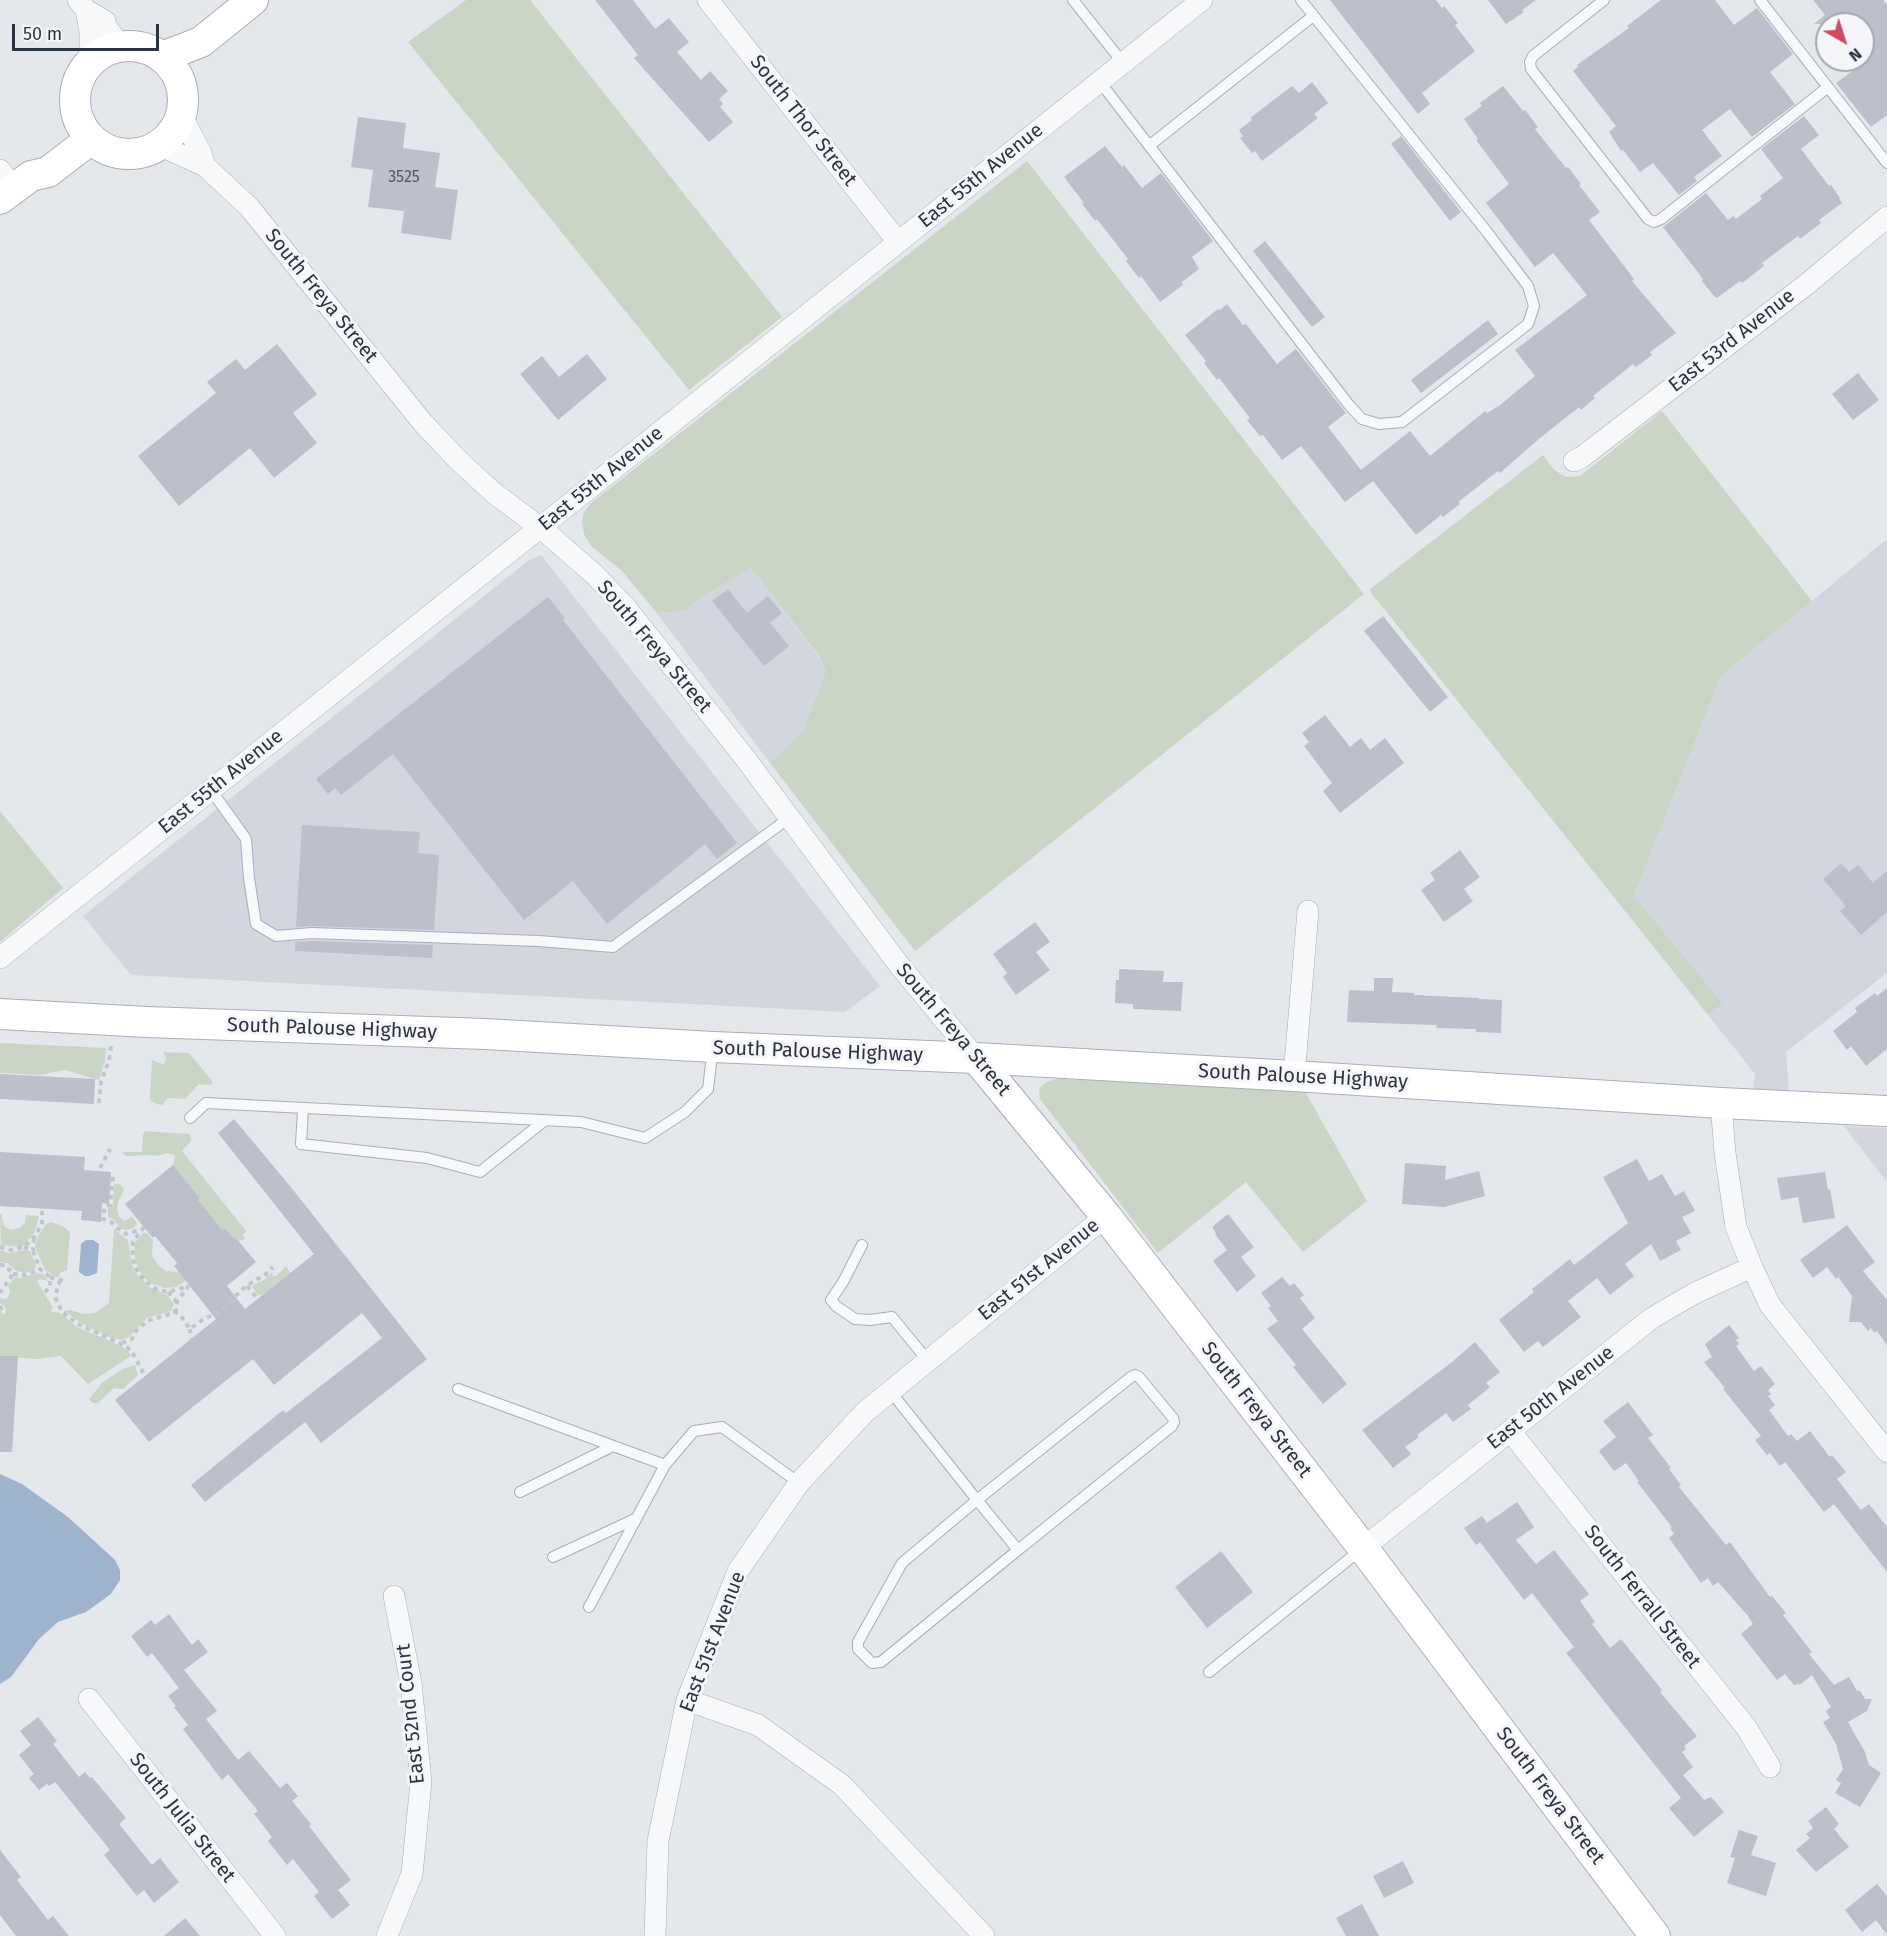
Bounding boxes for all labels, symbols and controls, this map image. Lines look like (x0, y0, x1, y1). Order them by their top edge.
scale bar (15, 12, 162, 50)
north arrow (1815, 12, 1875, 72)
text: 50 m (23, 23, 62, 45)
text: N (1845, 44, 1865, 66)
street label: South Thor Street (744, 51, 862, 191)
street label: East 55th Avenue (914, 118, 1048, 234)
house number: 3525 (388, 168, 420, 188)
street label: South Freya Street (260, 224, 382, 368)
street label: East 53rd Avenue (1664, 284, 1800, 398)
street label: East 55th Avenue (534, 421, 668, 537)
street label: South Freya Street (592, 576, 716, 718)
street label: East 55th Avenue (154, 724, 288, 840)
street label: South Freya Street (891, 959, 1015, 1101)
street label: South Palouse Highway (227, 1013, 437, 1045)
street label: South Palouse Highway (713, 1036, 923, 1068)
street label: South Palouse Highway (1197, 1060, 1409, 1094)
street label: East 51st Avenue (974, 1214, 1104, 1326)
street label: South Freya Street (1196, 1337, 1316, 1483)
street label: East 50th Avenue (1483, 1341, 1619, 1455)
street label: South Ferrall Street (1579, 1521, 1705, 1673)
street label: East 51st Avenue (675, 1568, 751, 1716)
street label: East 52nd Court (392, 1643, 430, 1785)
street label: South Freya Street (1491, 1723, 1609, 1869)
street label: South Julia Street (124, 1748, 240, 1888)

